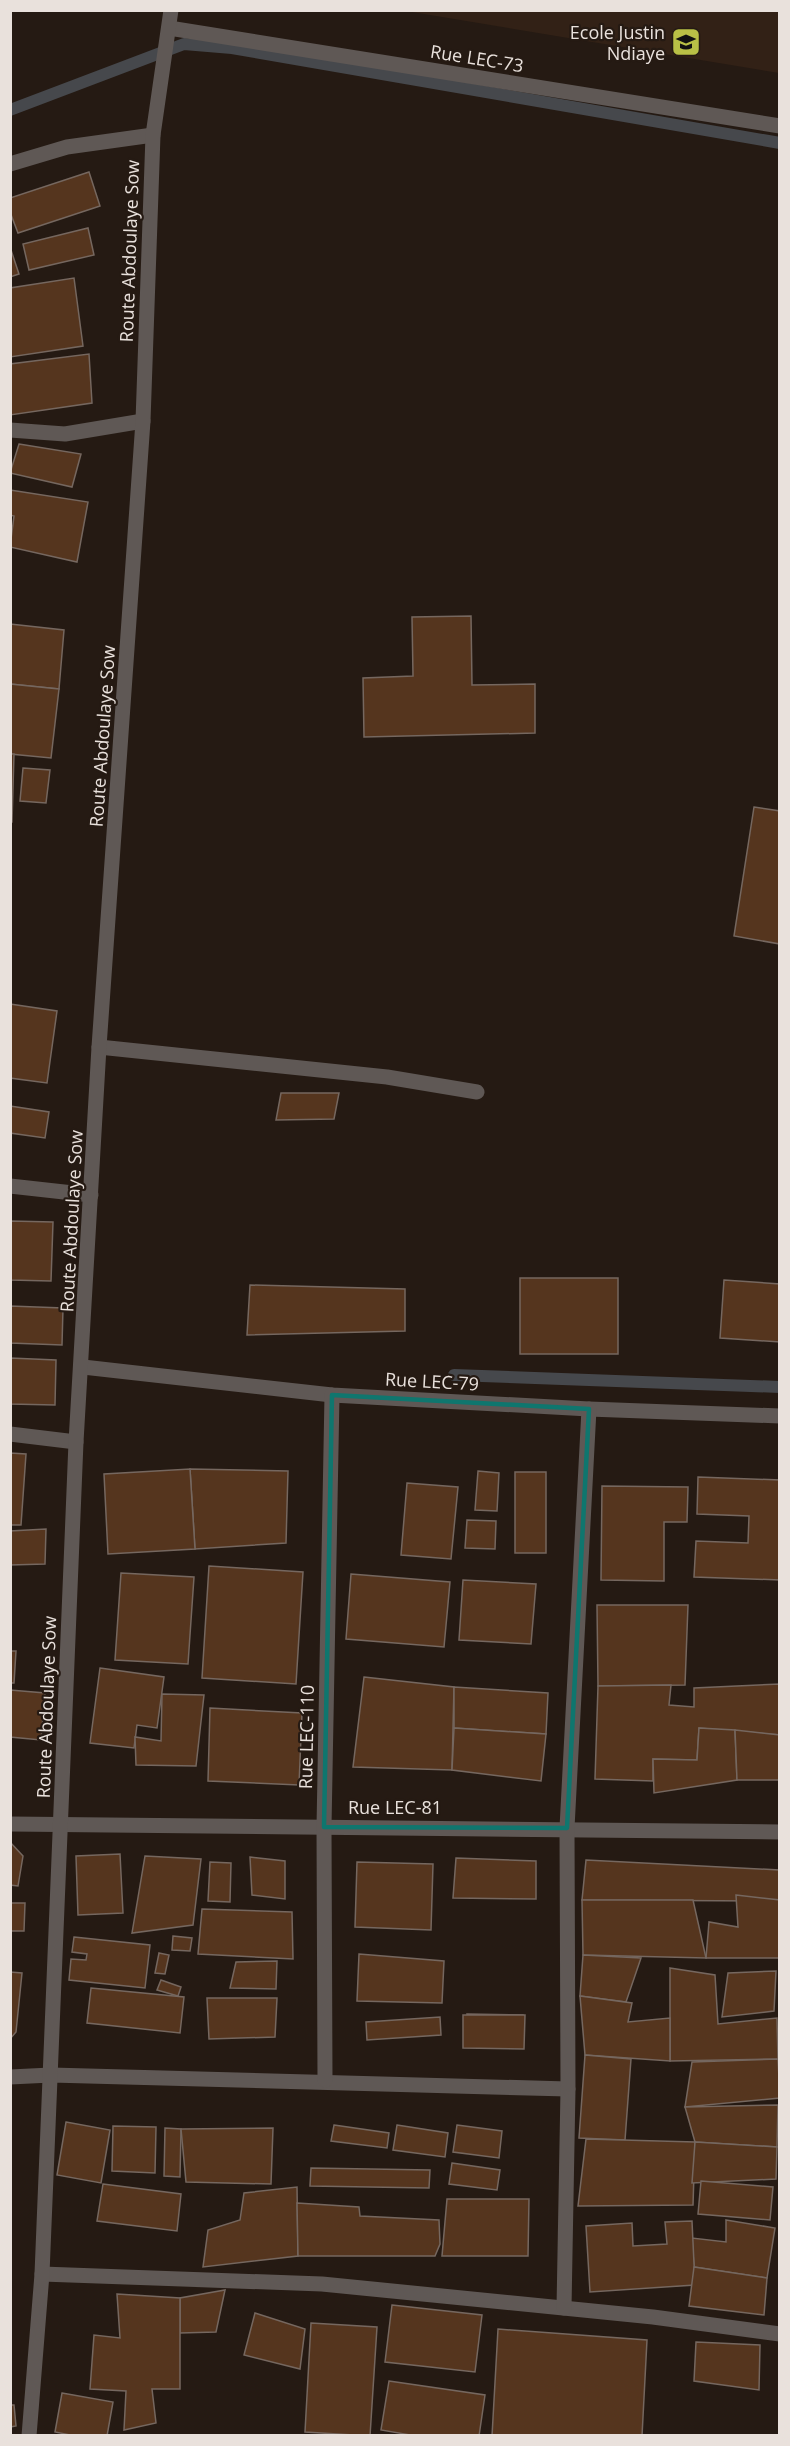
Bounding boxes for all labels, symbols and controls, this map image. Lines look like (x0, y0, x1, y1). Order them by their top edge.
place label: Ecole Justin Ndiaye (570, 20, 665, 65)
school or university icon: Ecole Justin Ndiaye (670, 26, 702, 58)
street label: Rue LEC-73 (429, 39, 525, 77)
street label: Route Abdoulaye Sow (114, 159, 144, 343)
street label: Route Abdoulaye Sow (84, 644, 120, 828)
street label: Route Abdoulaye Sow (54, 1129, 88, 1313)
street label: Rue LEC-79 (384, 1367, 480, 1395)
street label: Route Abdoulaye Sow (31, 1615, 61, 1799)
street label: Rue LEC-110 (293, 1685, 319, 1789)
street label: Rue LEC-81 (348, 1795, 442, 1819)

